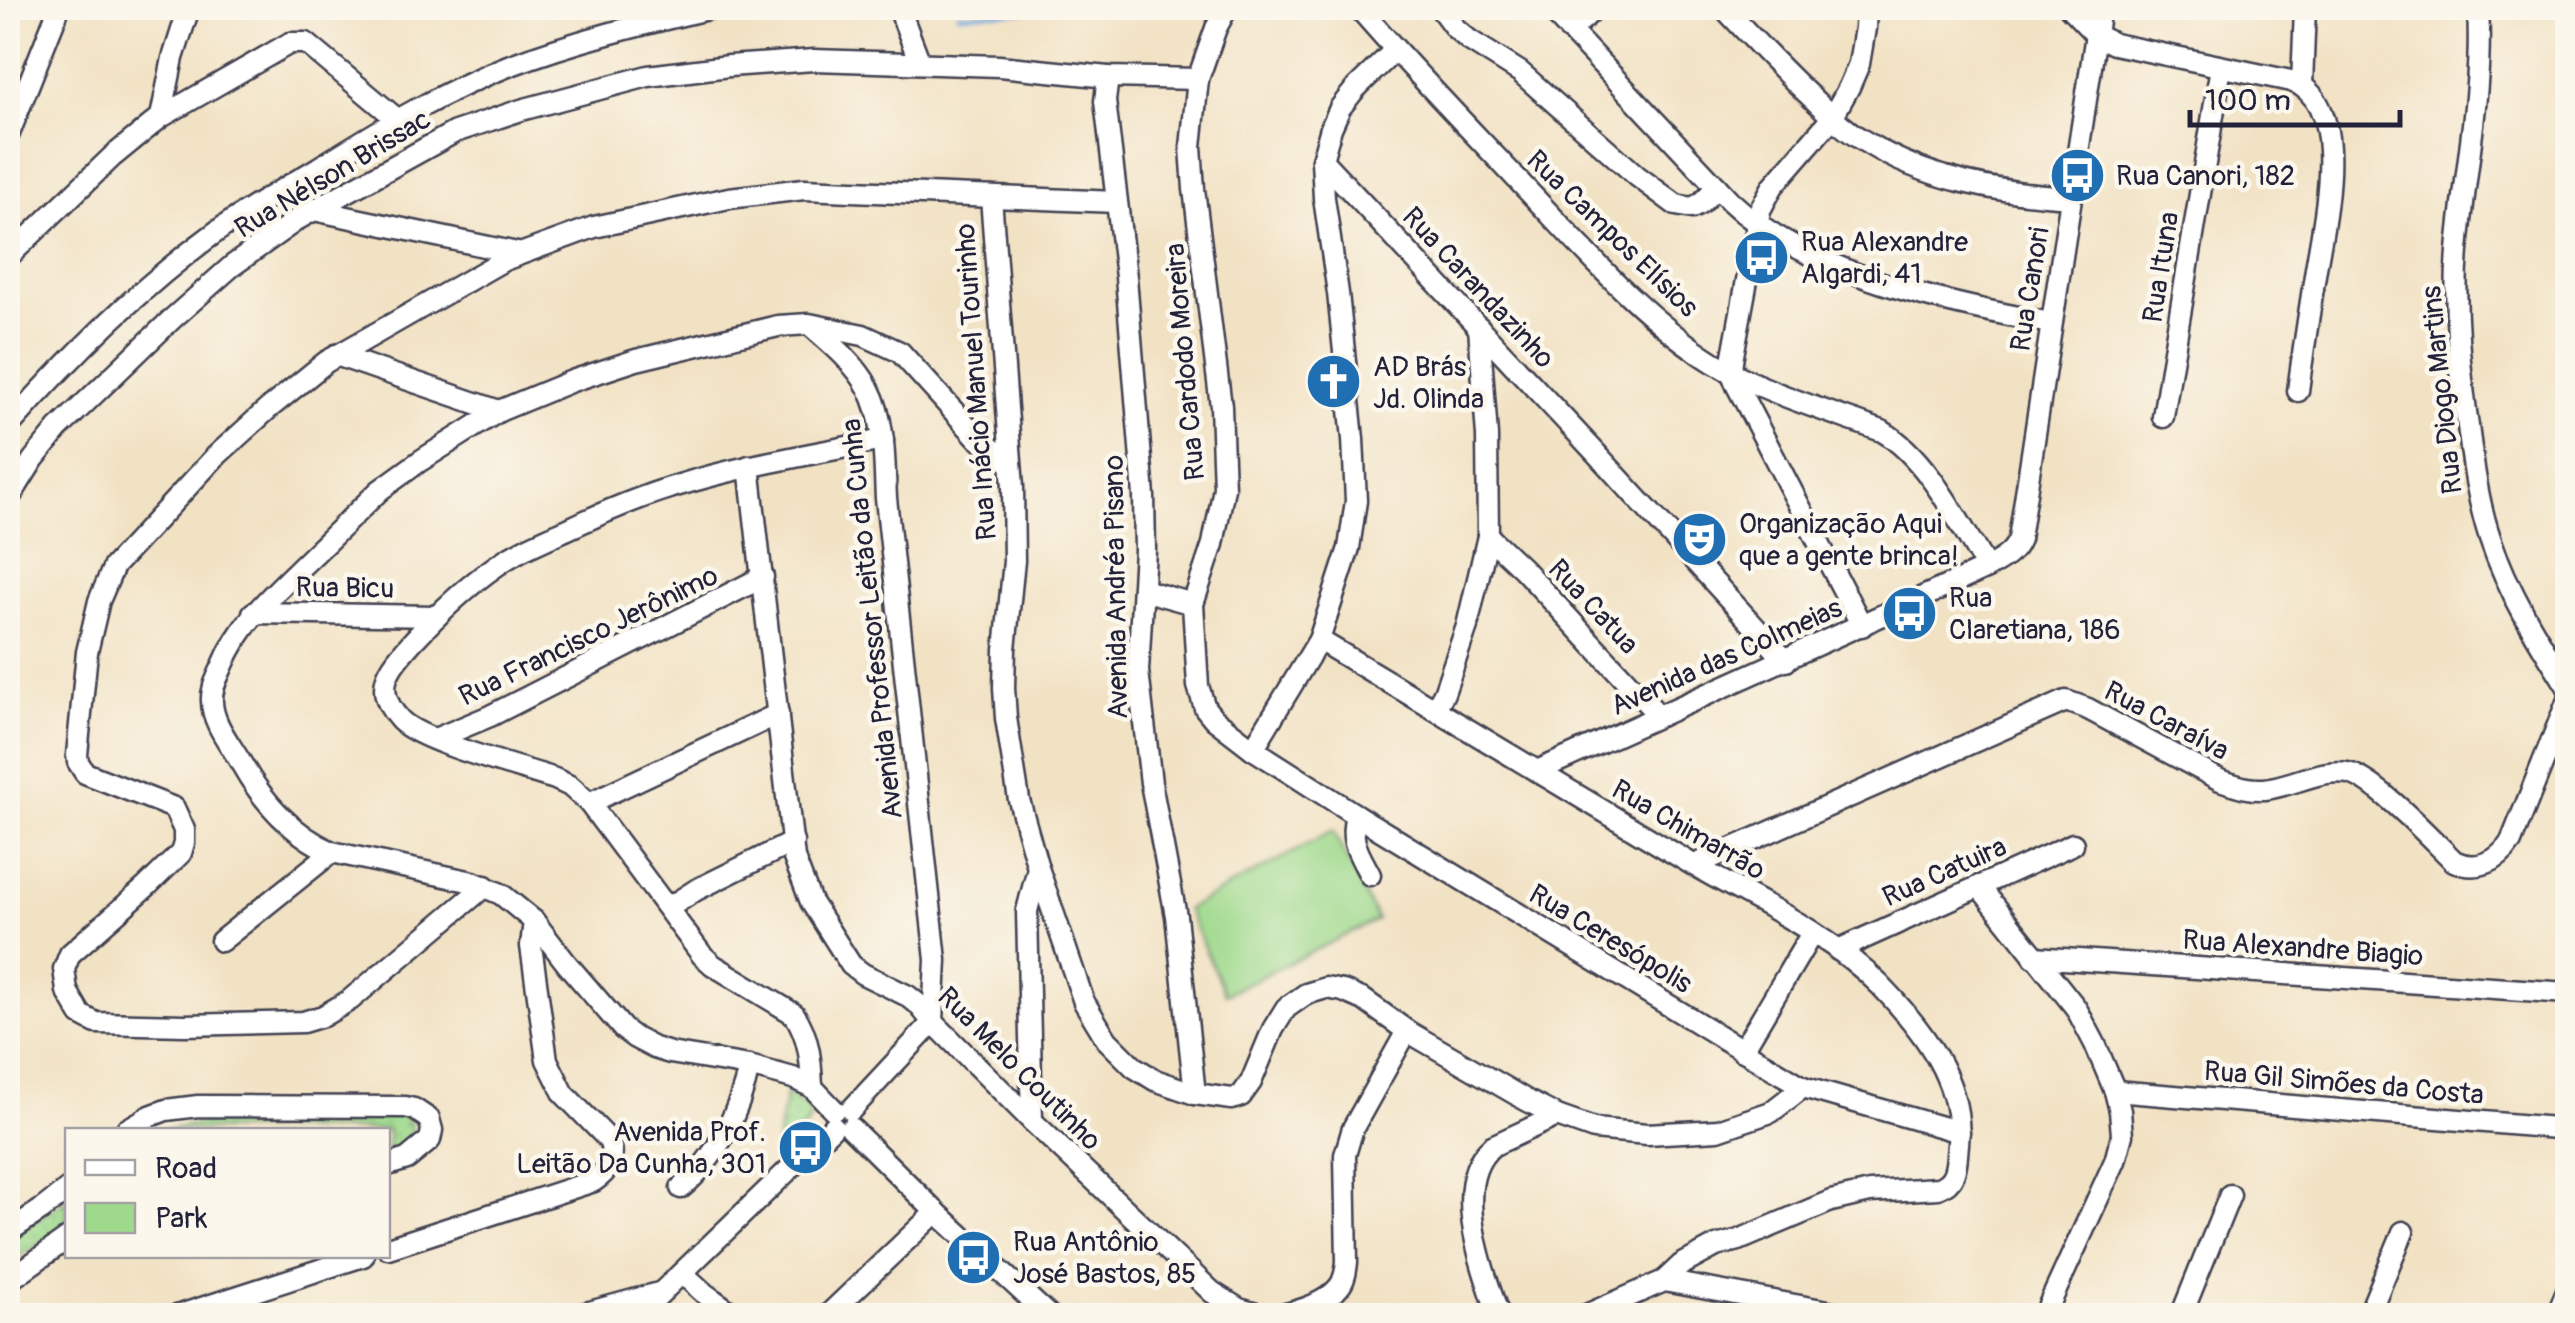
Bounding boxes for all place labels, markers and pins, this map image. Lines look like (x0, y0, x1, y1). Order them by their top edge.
bus stop icon: Rua Canori, 182 (2047, 145, 2107, 205)
place label: Rua Canori, 182 (2116, 159, 2295, 194)
place label: Rua Alexandre Algardi, 41 (1801, 225, 1968, 292)
bus stop icon: Rua Alexandre Algardi, 41 (1732, 227, 1792, 287)
place label: AD Brás Jd. Olinda (1373, 350, 1484, 417)
church icon: AD Brás Jd. Olinda (1304, 352, 1364, 412)
place label: Organização Aqui que a gente brinca! (1739, 507, 1959, 574)
theatre icon: Organização Aqui que a gente brinca! (1670, 509, 1730, 569)
place label: Rua Claretiana, 186 (1949, 581, 2121, 648)
bus stop icon: Rua Claretiana, 186 (1880, 583, 1940, 643)
place label: Avenida Prof. Leitão Da Cunha, 301 (516, 1115, 766, 1182)
bus stop icon: Avenida Prof. Leitão Da Cunha, 301 (775, 1117, 835, 1177)
place label: Rua Antônio José Bastos, 85 (1013, 1225, 1196, 1292)
bus stop icon: Rua Antônio José Bastos, 85 (944, 1227, 1004, 1287)

